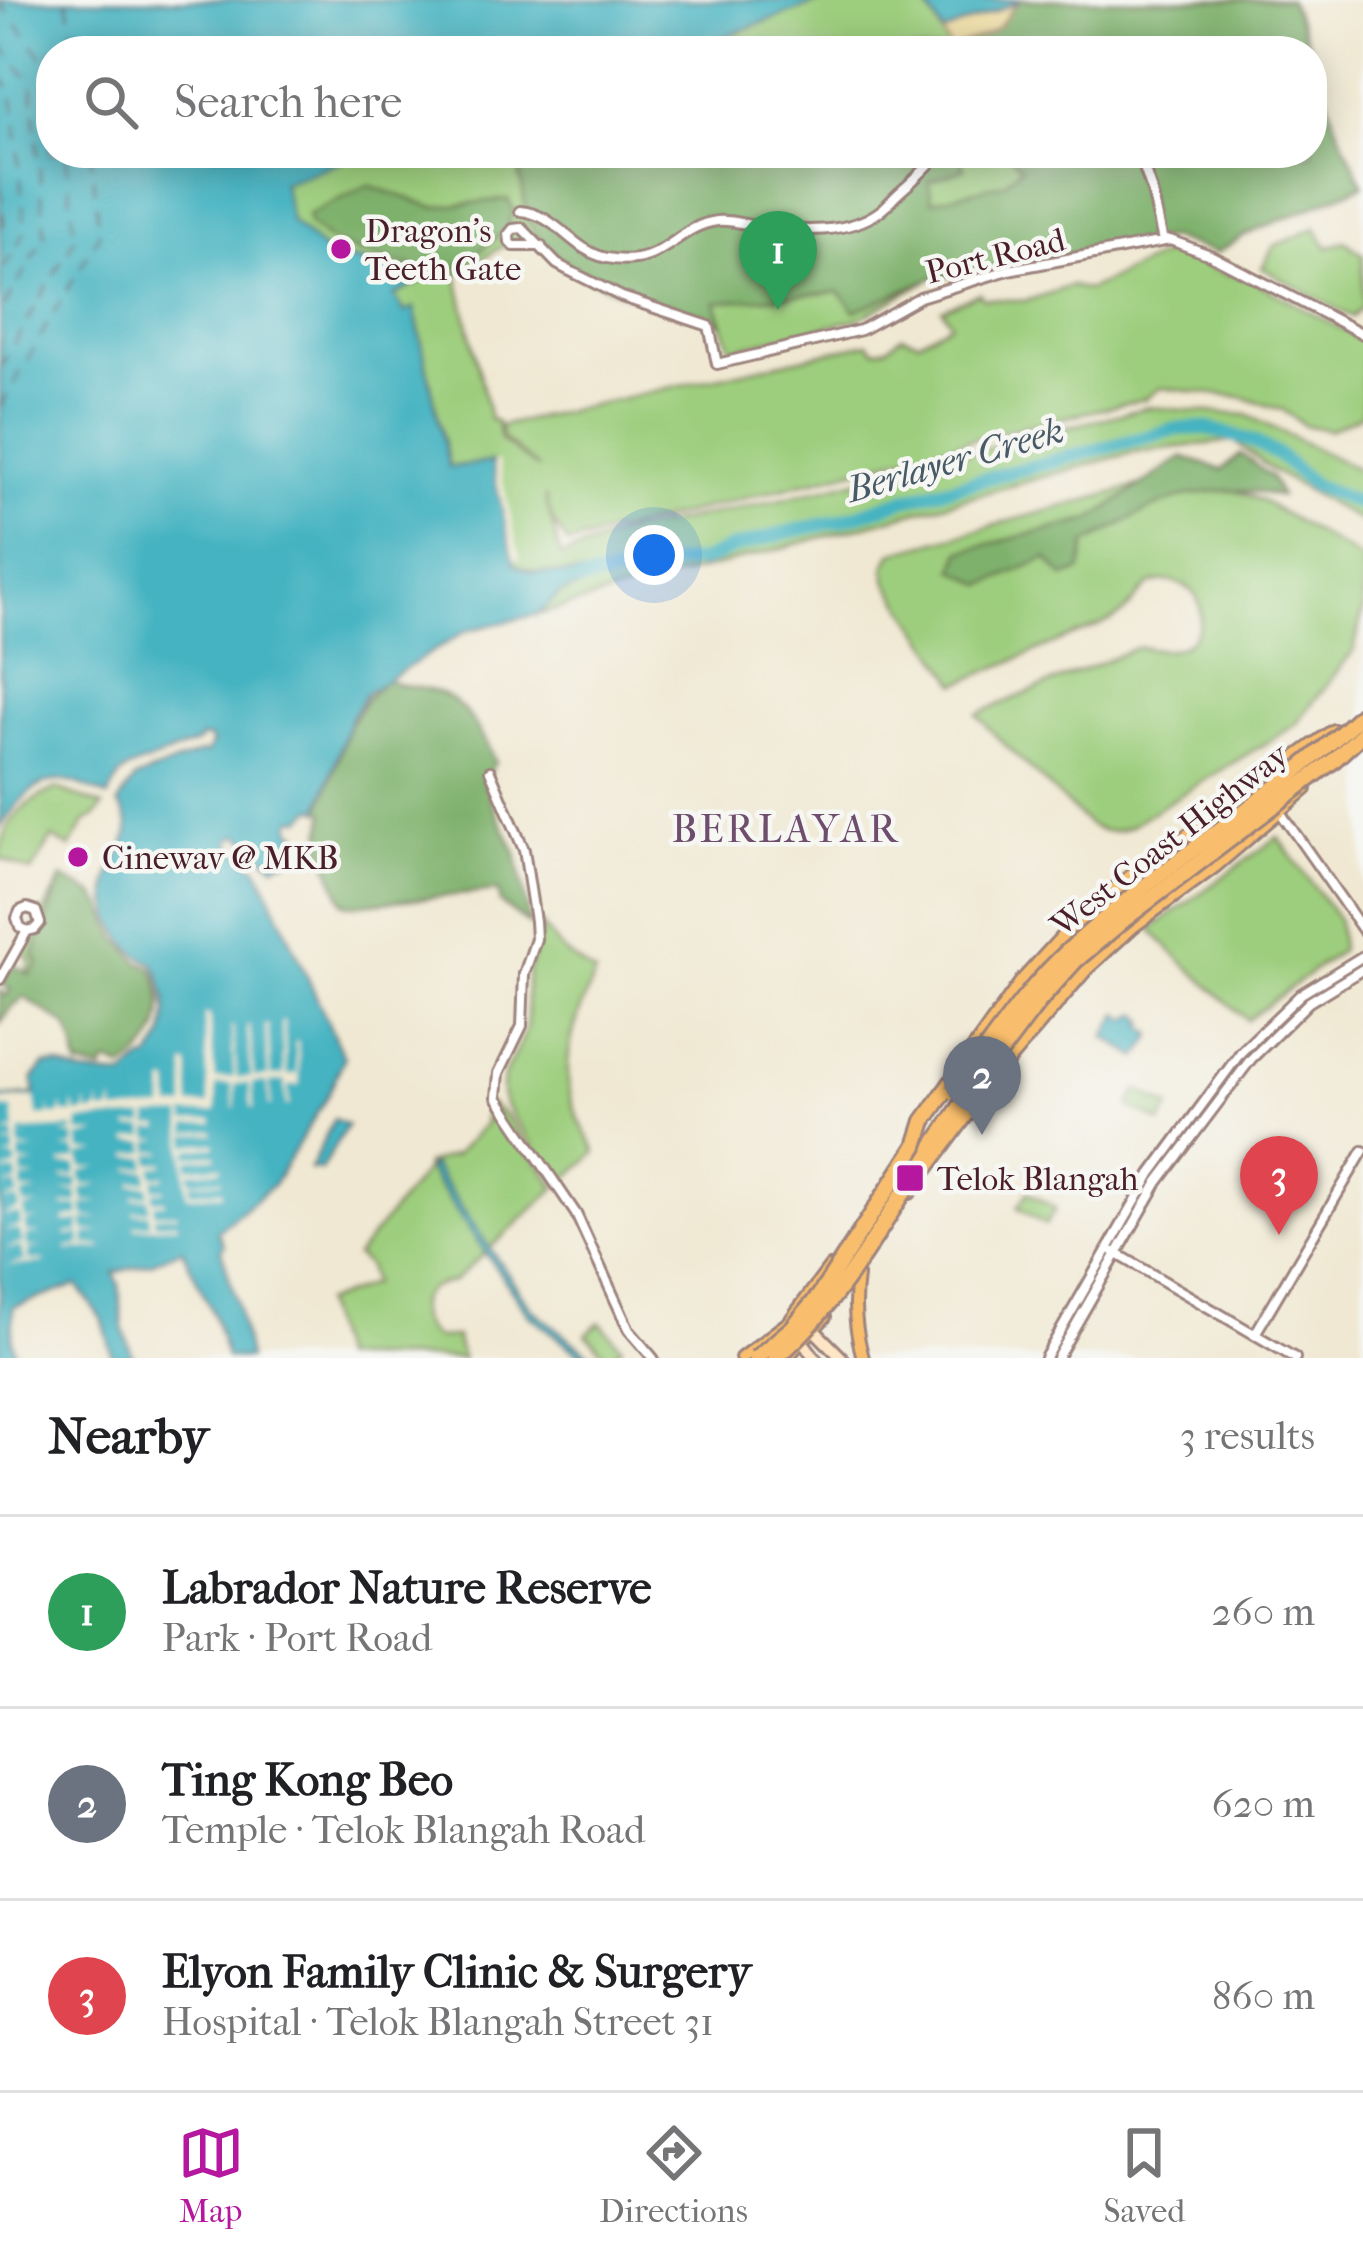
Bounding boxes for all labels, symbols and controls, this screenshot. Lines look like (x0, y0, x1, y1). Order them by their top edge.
search box (36, 36, 1327, 168)
icon: search (78, 69, 144, 135)
text: Search here (174, 76, 402, 129)
pin: 1 (739, 211, 817, 310)
place label: Dragon's Teeth Gate (365, 212, 521, 289)
street label: Port Road (922, 220, 1070, 293)
marker: Dragon's Teeth Gate (328, 236, 354, 262)
water label: Berlayer Creek (840, 409, 1068, 512)
your location (624, 525, 684, 585)
street label: West Coast Highway (1043, 735, 1298, 946)
district label: BERLAYAR (672, 806, 900, 852)
place label: Cinewav @ MKB (102, 839, 339, 878)
marker: Cinewav @ MKB (65, 844, 91, 870)
pin: 2 (943, 1036, 1021, 1135)
pin: 3 (1240, 1136, 1318, 1235)
place label: Telok Blangah (937, 1160, 1139, 1199)
marker: Telok Blangah (894, 1162, 926, 1194)
text: Nearby (48, 1406, 209, 1466)
text: 3 results (1180, 1413, 1315, 1459)
text: Labrador Nature Reserve (162, 1562, 652, 1615)
text: 1 (80, 1589, 94, 1635)
text: 260 m (1212, 1589, 1315, 1635)
text: Park · Port Road (162, 1615, 432, 1661)
text: Ting Kong Beo (162, 1754, 453, 1807)
text: 2 (77, 1781, 97, 1827)
text: 620 m (1212, 1781, 1315, 1827)
text: Temple · Telok Blangah Road (162, 1807, 645, 1853)
text: Elyon Family Clinic & Surgery (162, 1946, 751, 1999)
text: 3 (79, 1973, 95, 2019)
text: 860 m (1212, 1973, 1315, 2019)
text: Hospital · Telok Blangah Street 31 (162, 1999, 714, 2045)
tab: Map (178, 2120, 244, 2231)
tab: Directions (599, 2120, 748, 2231)
tab: Saved (1103, 2120, 1185, 2231)

